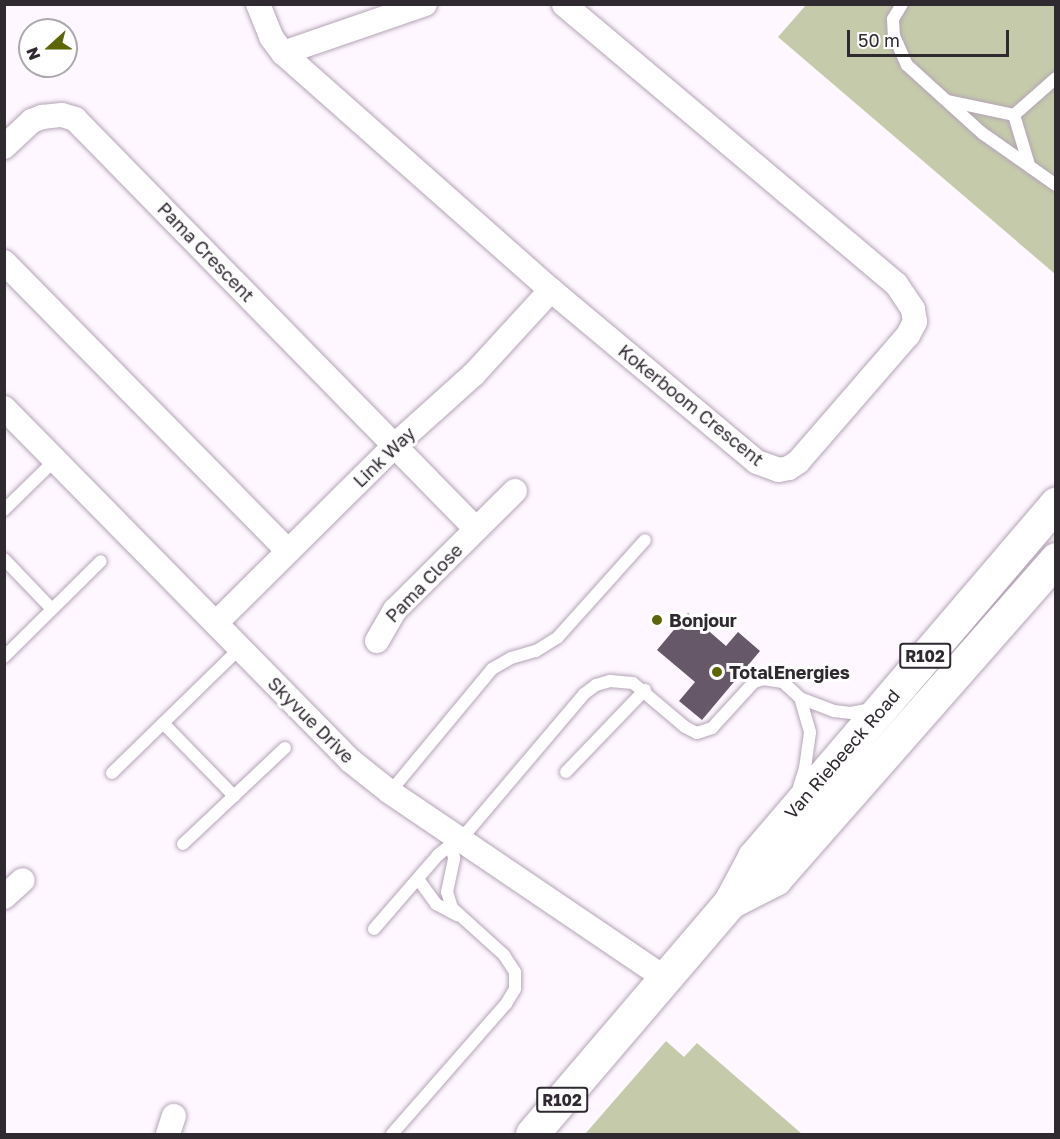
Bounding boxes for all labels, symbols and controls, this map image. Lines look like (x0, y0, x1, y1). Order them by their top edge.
north arrow (18, 18, 78, 78)
scale bar (850, 18, 1012, 56)
text: 50 m (858, 29, 900, 51)
text: N (22, 44, 45, 63)
street label: Pama Crescent (153, 198, 259, 306)
street label: Kokerboom Crescent (614, 340, 768, 470)
street label: Link Way (349, 422, 419, 492)
street label: Pama Close (381, 539, 467, 627)
place label: Bonjour (669, 609, 737, 631)
marker: Bonjour (650, 613, 664, 627)
road number: R102 (898, 643, 952, 669)
place label: TotalEnergies (729, 661, 850, 683)
marker: TotalEnergies (710, 665, 724, 679)
street label: Skyvue Drive (263, 672, 359, 768)
street label: Van Riebeeck Road (780, 685, 904, 823)
road number: R102 (535, 1087, 589, 1113)

